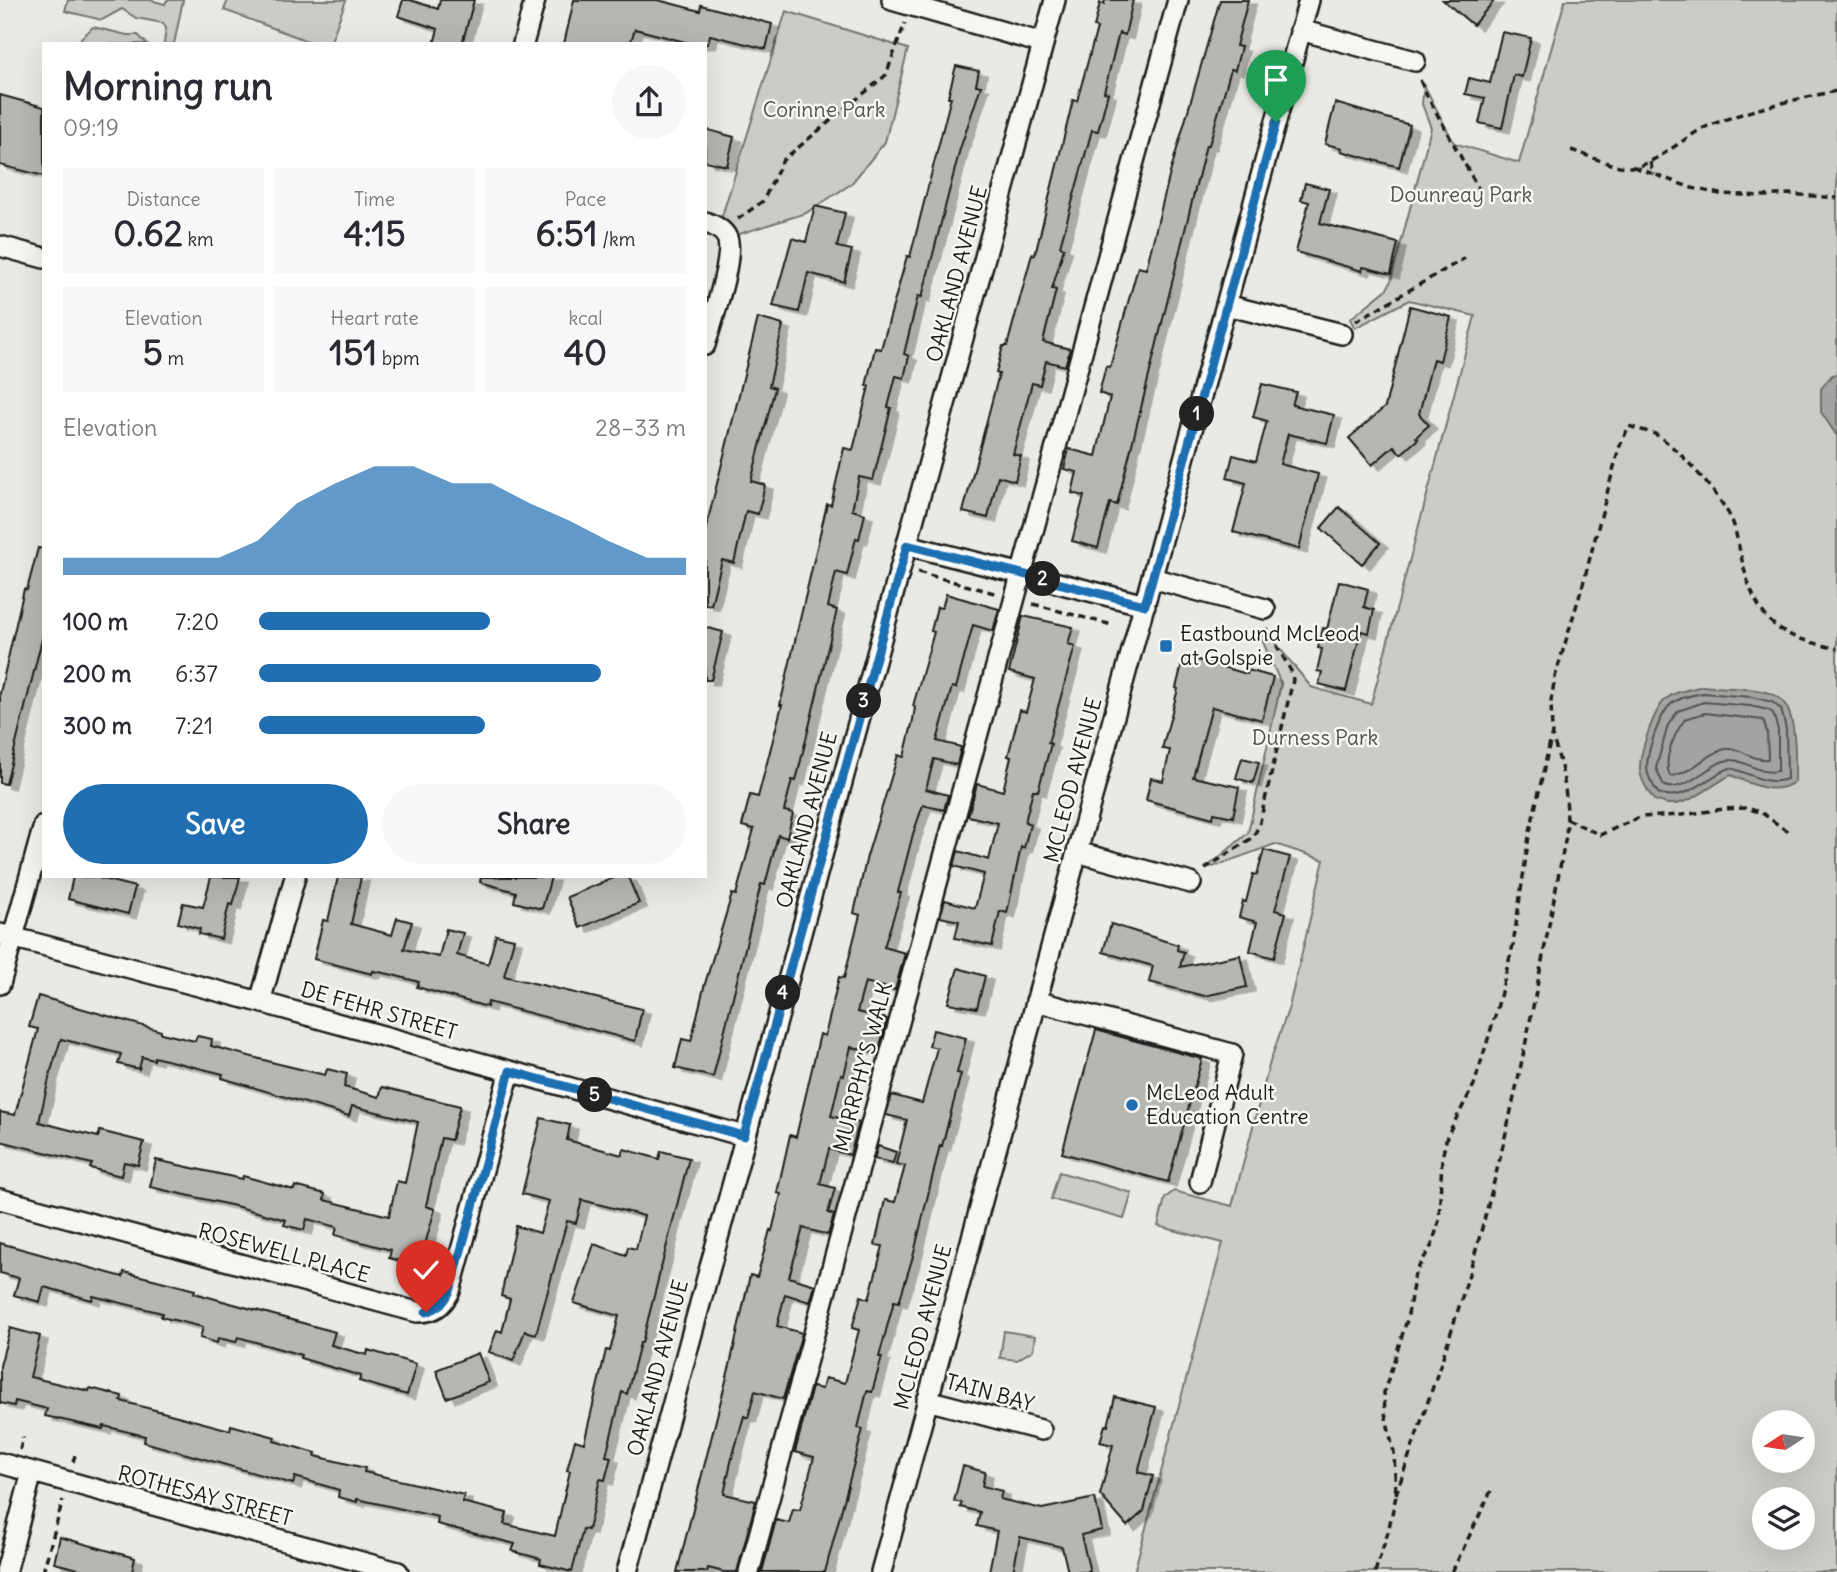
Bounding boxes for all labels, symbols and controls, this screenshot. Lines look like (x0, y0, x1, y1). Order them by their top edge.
pin (1246, 50, 1306, 122)
icon: arrive (1257, 61, 1295, 99)
text: Morning run (63, 63, 273, 110)
button: share (612, 65, 686, 139)
park label: Corinne Park (763, 96, 885, 123)
text: 09:19 (63, 113, 119, 142)
park label: Dounreay Park (1390, 181, 1532, 208)
street label: OAKLAND AVENUE (920, 183, 993, 365)
text: Distance (126, 187, 201, 211)
text: Time (354, 187, 395, 211)
text: Pace (565, 187, 606, 211)
text: 0.62 (113, 211, 183, 255)
text: 4:15 (343, 211, 406, 255)
text: 6:51 (536, 211, 598, 255)
text: km (183, 227, 214, 251)
text: /km (598, 227, 635, 251)
text: Elevation (125, 306, 202, 330)
text: Heart rate (330, 306, 419, 330)
text: kcal (568, 306, 603, 330)
text: 5 (143, 330, 163, 374)
text: 151 (329, 330, 377, 374)
text: 40 (564, 330, 607, 374)
text: m (163, 346, 184, 370)
text: bpm (377, 346, 420, 370)
pin: 1 (1180, 396, 1214, 432)
text: 1 (1193, 401, 1200, 425)
text: Elevation (63, 413, 157, 442)
text: 28–33 m (595, 413, 686, 442)
pin: 2 (1026, 562, 1060, 596)
text: 2 (1037, 566, 1048, 590)
text: 100 m (63, 607, 128, 636)
text: 7:20 (175, 607, 219, 636)
place label: Eastbound McLeod at Golspie (1180, 620, 1360, 671)
marker: Eastbound McLeod at Golspie (1158, 638, 1174, 654)
text: 200 m (63, 659, 132, 688)
text: 6:37 (175, 659, 218, 688)
pin: 3 (846, 684, 882, 718)
text: 3 (858, 688, 869, 712)
street label: MCLEOD AVENUE (1037, 694, 1108, 865)
text: 300 m (63, 711, 132, 740)
text: 7:21 (175, 711, 213, 740)
park label: Durness Park (1252, 724, 1378, 751)
street label: OAKLAND AVENUE (770, 729, 843, 911)
button: Save (63, 784, 368, 864)
button: Share (382, 784, 686, 864)
street label: DE FEHR STREET (298, 975, 460, 1046)
pin: 4 (766, 976, 800, 1010)
street label: MURRPHY'S WALK (827, 979, 898, 1155)
text: 4 (777, 980, 788, 1004)
pin: 5 (578, 1078, 612, 1112)
place label: McLeod Adult Education Centre (1146, 1079, 1309, 1130)
text: 5 (589, 1082, 600, 1106)
marker: McLeod Adult Education Centre (1124, 1097, 1140, 1113)
street label: ROSEWELL PLACE (195, 1217, 373, 1288)
pin (396, 1240, 456, 1312)
street label: MCLEOD AVENUE (887, 1241, 958, 1412)
icon: check (407, 1251, 445, 1289)
street label: OAKLAND AVENUE (621, 1277, 694, 1459)
street label: TAIN BAY (943, 1368, 1038, 1417)
north arrow (1752, 1410, 1815, 1474)
map controls (1752, 1410, 1815, 1550)
street label: ROTHESAY STREET (115, 1459, 295, 1532)
button: layers (1752, 1487, 1815, 1550)

